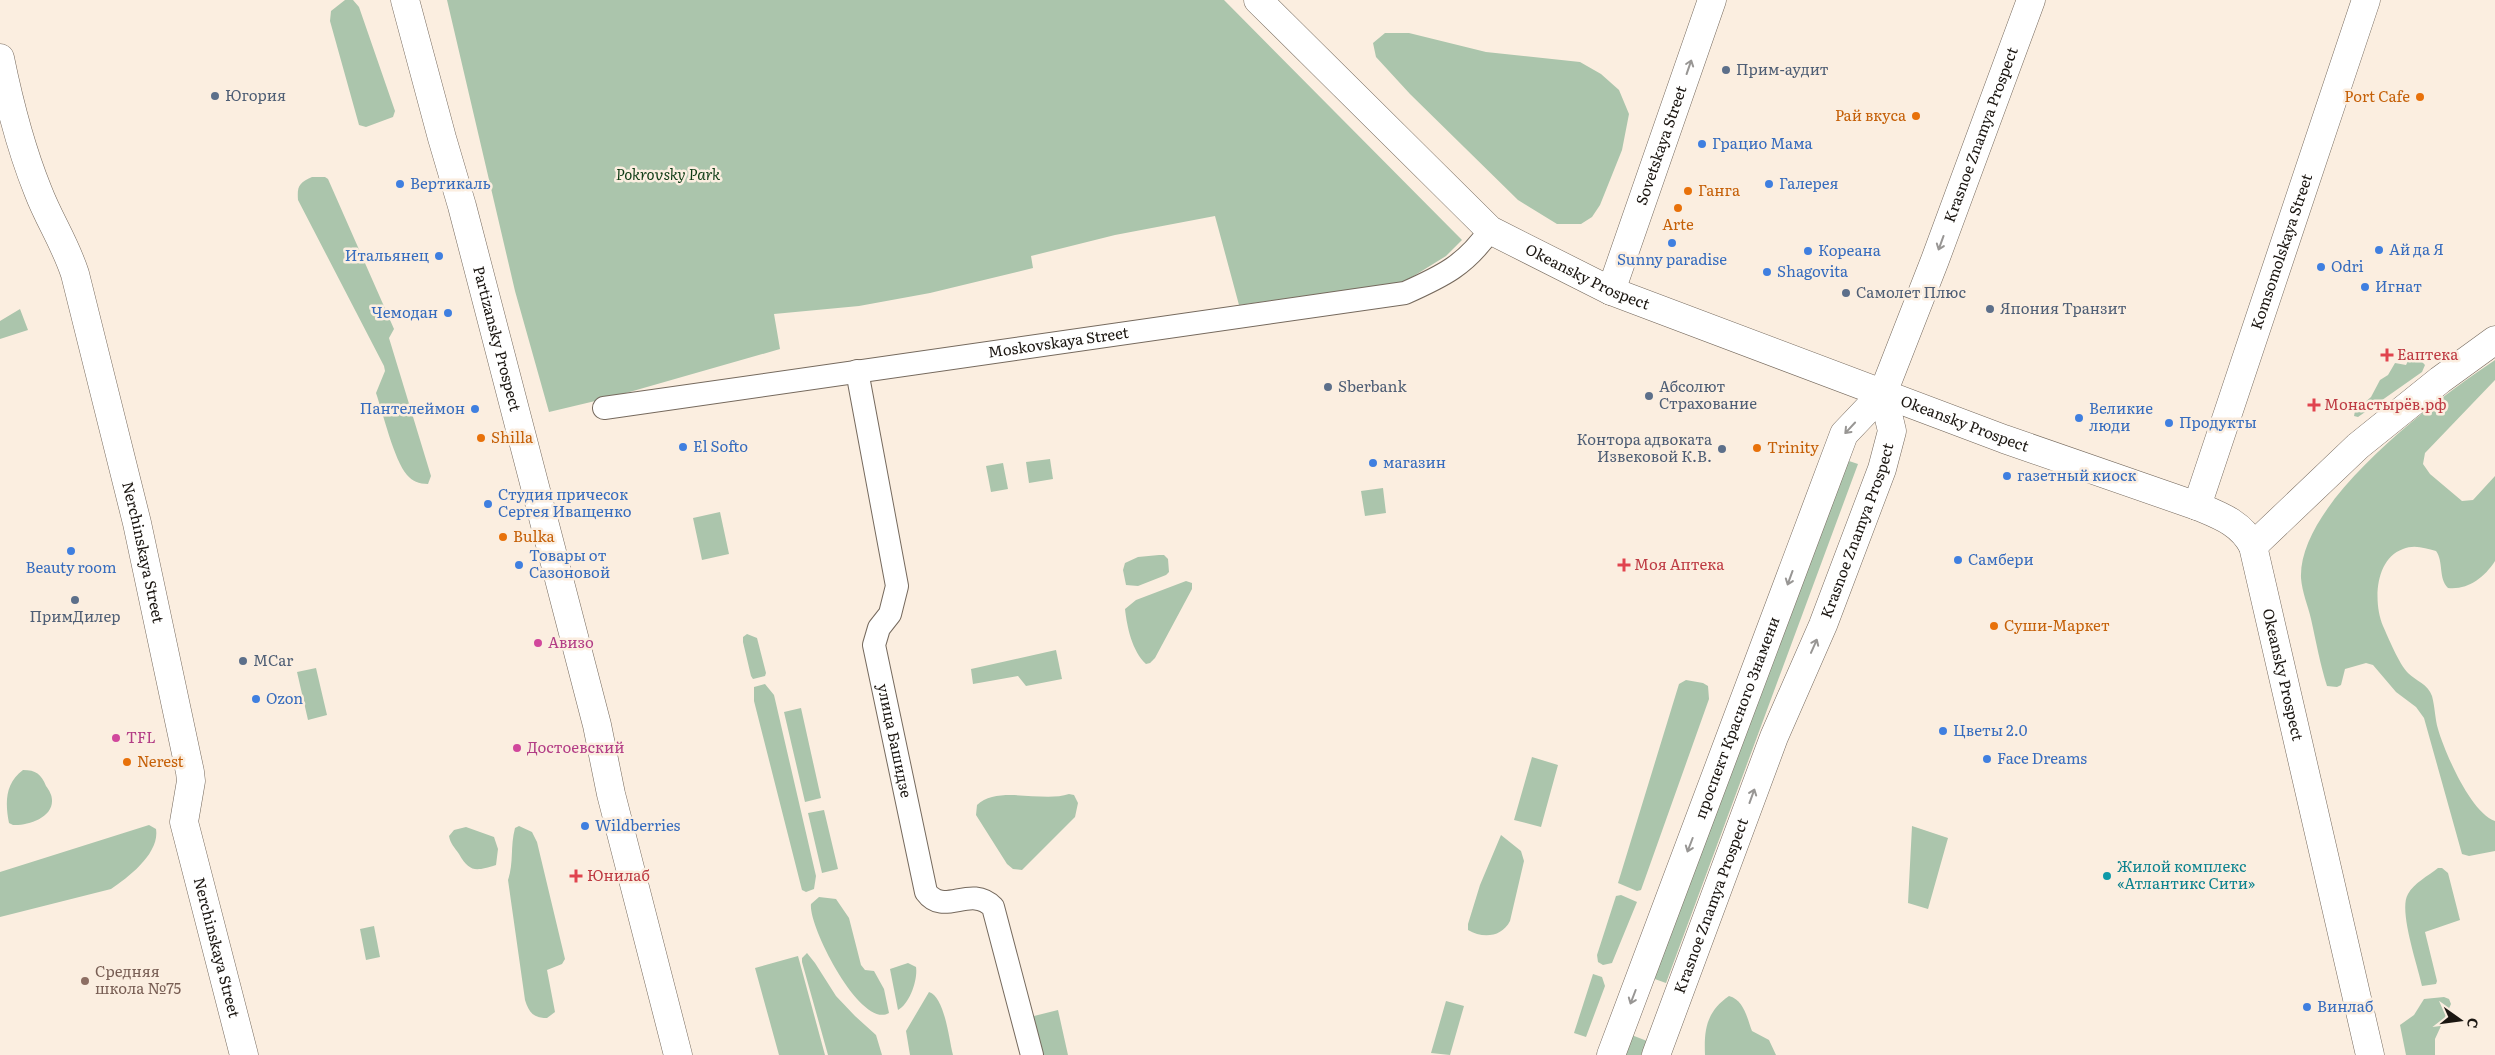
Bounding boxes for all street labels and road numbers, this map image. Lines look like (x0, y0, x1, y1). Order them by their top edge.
street label: Krasnoe Znamya Prospect (1937, 43, 2023, 225)
street label: Sovetskaya Street (1629, 82, 1691, 208)
street label: Komsomolskaya Street (2244, 170, 2317, 332)
street label: Okeansky Prospect (1522, 237, 1653, 315)
street label: Partizansky Prospect (468, 263, 528, 414)
street label: Moskovskaya Street (986, 320, 1130, 363)
street label: Okeansky Prospect (1898, 388, 2032, 457)
street label: Krasnoe Znamya Prospect (1814, 440, 1898, 621)
street label: Nerchinskaya Street (117, 479, 171, 625)
street label: Okeansky Prospect (2258, 606, 2310, 743)
street label: проспект Красного Знамени (1688, 613, 1785, 822)
street label: улица Башидзе (872, 681, 919, 800)
street label: Krasnoe Znamya Prospect (1667, 814, 1753, 996)
street label: Nerchinskaya Street (189, 875, 247, 1020)

